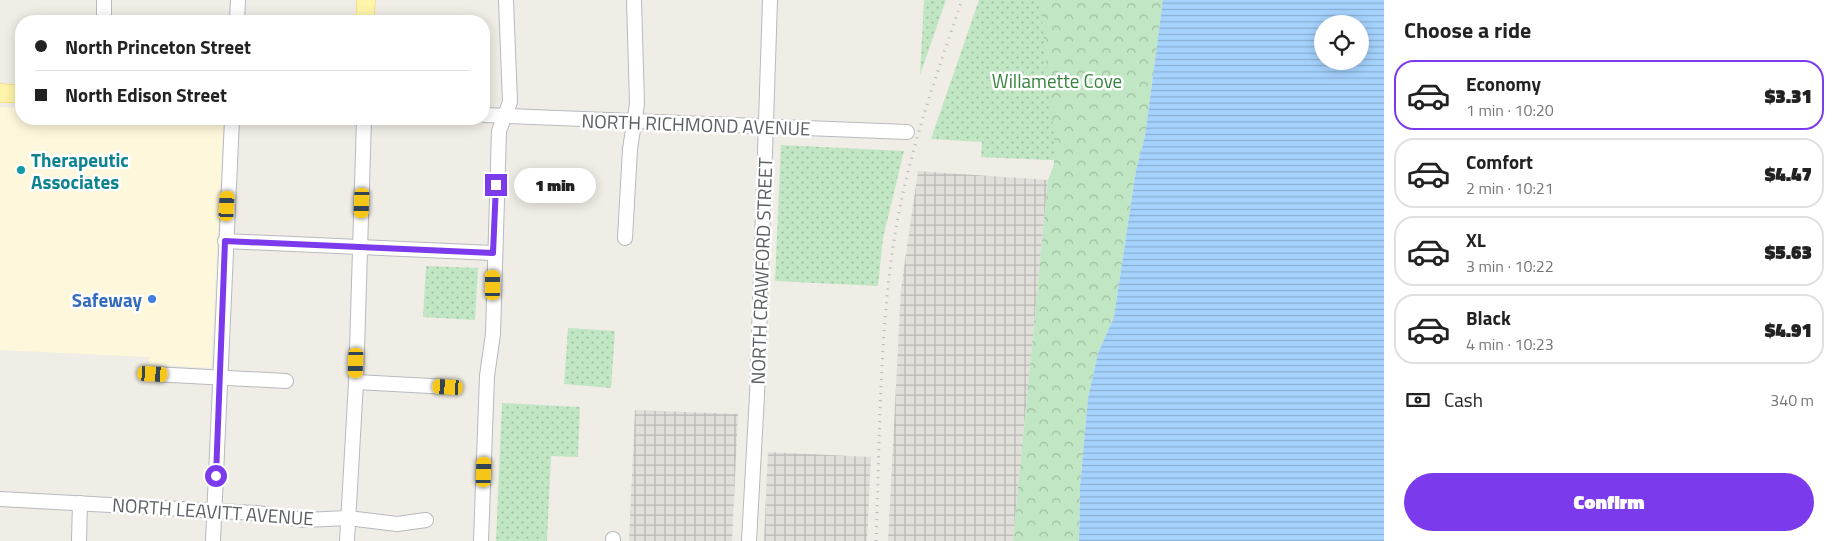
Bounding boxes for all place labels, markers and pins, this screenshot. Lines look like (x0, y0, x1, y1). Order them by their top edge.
place label: Therapeutic Associates (31, 145, 129, 196)
marker: Therapeutic Associates (15, 164, 27, 176)
place label: Safeway (72, 285, 142, 314)
marker: Safeway (146, 293, 158, 305)

